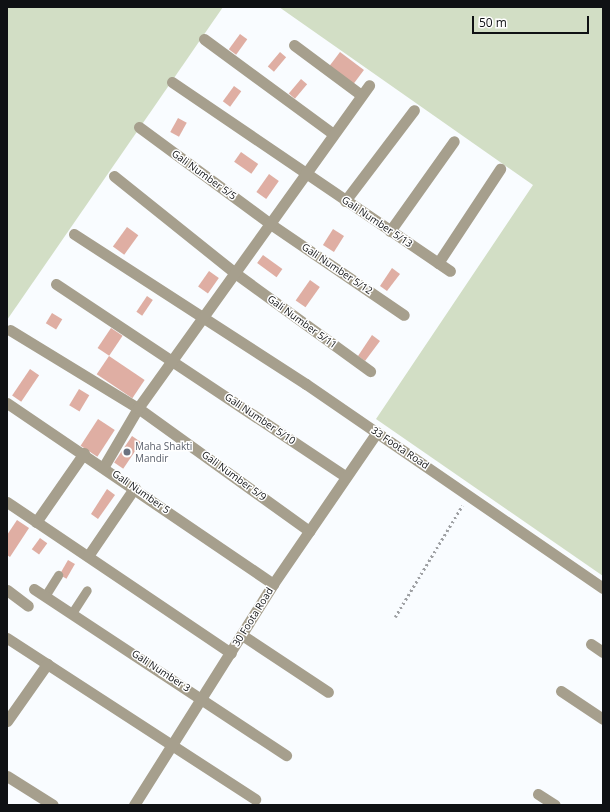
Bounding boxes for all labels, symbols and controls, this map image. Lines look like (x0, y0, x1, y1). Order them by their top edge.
scale bar (474, 8, 591, 34)
text: 50 m (479, 14, 507, 31)
street label: Gali Number 5/5 (169, 148, 239, 202)
street label: Gali Number 5/13 (339, 194, 415, 250)
street label: Gali Number 5/12 (299, 241, 375, 297)
street label: Gali Number 5/11 (265, 293, 339, 351)
street label: Gali Number 5/10 (222, 391, 298, 447)
street label: 33 Foota Road (369, 424, 431, 472)
place label: Maha Shakti Mandir (135, 440, 192, 464)
marker: Maha Shakti Mandir (122, 447, 132, 457)
street label: Gali Number 5/9 (199, 449, 269, 503)
street label: Gali Number 5 (110, 468, 172, 516)
street label: 30 Foota Road (230, 585, 276, 649)
street label: Gali Number 3 (129, 648, 193, 694)

